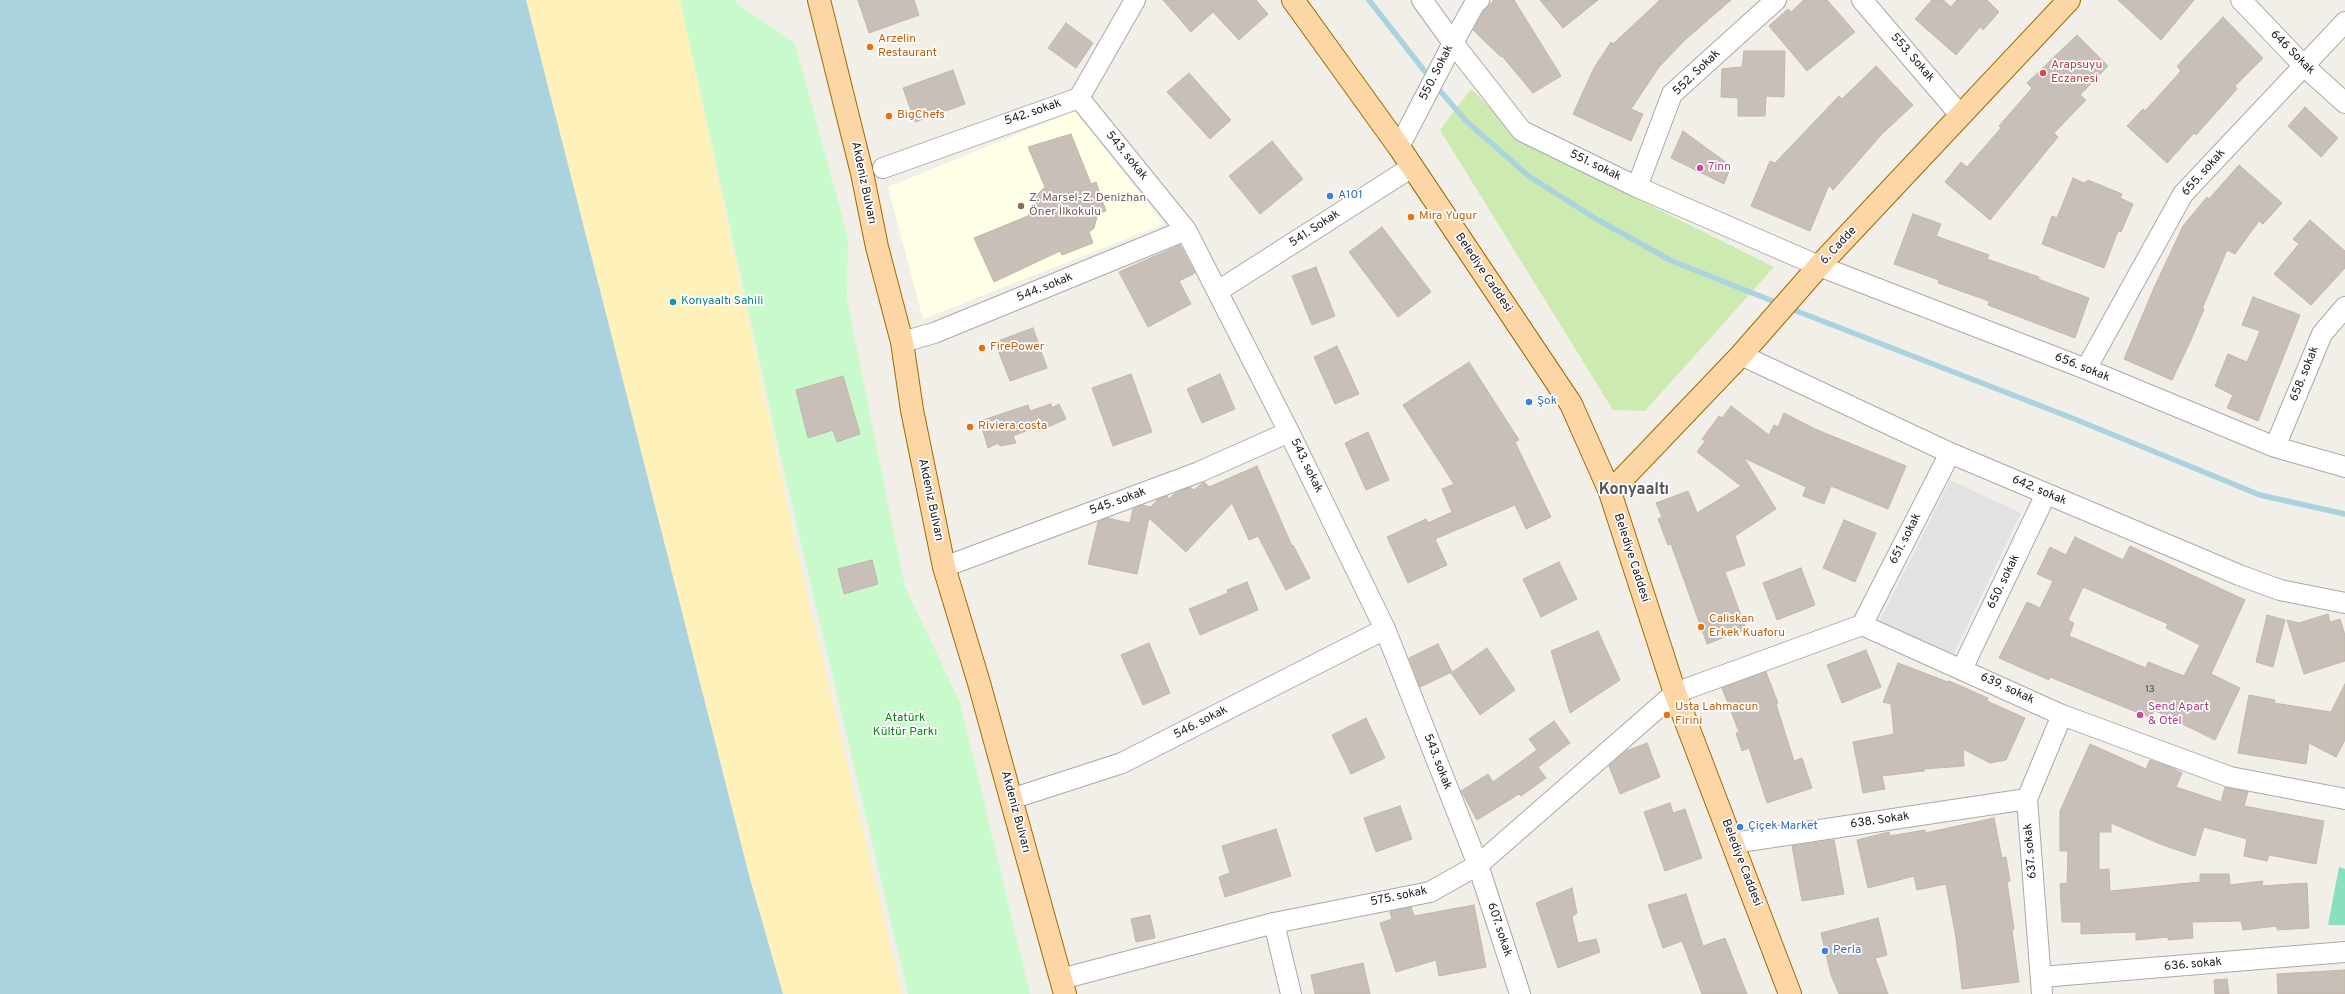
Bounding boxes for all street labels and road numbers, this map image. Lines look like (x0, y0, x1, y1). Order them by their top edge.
street label: 646 Sokak (2267, 28, 2317, 78)
street label: 553. Sokak (1887, 31, 1937, 85)
street label: 550. Sokak (1417, 43, 1457, 103)
street label: 552. Sokak (1670, 47, 1724, 99)
street label: 542. sokak (1003, 97, 1063, 129)
street label: 543. sokak (1102, 129, 1150, 183)
street label: Akdeniz Bulvarı (847, 140, 879, 226)
street label: 655. sokak (2179, 146, 2229, 200)
street label: 551. sokak (1567, 147, 1623, 185)
street label: 541. Sokak (1287, 207, 1343, 251)
street label: 6. Cadde (1818, 224, 1860, 268)
street label: Belediye Caddesi (1451, 231, 1515, 315)
street label: 544. sokak (1015, 270, 1075, 306)
street label: 658. sokak (2287, 344, 2323, 404)
street label: 656. sokak (2052, 350, 2112, 386)
street label: 543. sokak (1287, 436, 1325, 496)
street label: Akdeniz Bulvarı (914, 457, 946, 543)
street label: 642. sokak (2009, 473, 2069, 509)
street label: 545. sokak (1088, 485, 1148, 519)
street label: 651. sokak (1887, 511, 1925, 567)
street label: Belediye Caddesi (1610, 512, 1652, 604)
street label: 650. sokak (1985, 552, 2023, 612)
street label: 639. sokak (1978, 670, 2036, 708)
street label: 546. sokak (1172, 703, 1230, 743)
street label: 543. sokak (1420, 732, 1454, 792)
street label: Akdeniz Bulvarı (997, 770, 1033, 854)
street label: 638. Sokak (1849, 810, 1911, 832)
street label: Belediye Caddesi (1718, 817, 1764, 909)
street label: 637. sokak (2021, 823, 2041, 879)
street label: 575. sokak (1369, 884, 1429, 910)
street label: 607. sokak (1483, 901, 1515, 959)
street label: 636. sokak (2163, 955, 2223, 975)

